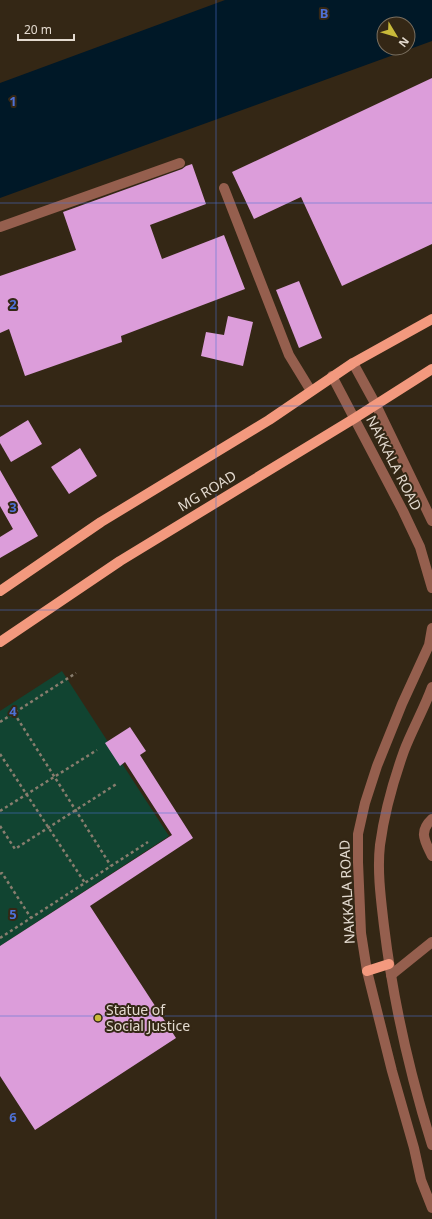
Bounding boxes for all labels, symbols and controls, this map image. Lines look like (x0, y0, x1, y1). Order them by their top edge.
text: B (320, 4, 328, 22)
scale bar (18, 16, 74, 42)
north arrow (376, 16, 416, 56)
text: 20 m (24, 21, 52, 38)
text: N (396, 34, 413, 51)
text: 1 (9, 92, 17, 110)
text: 2 (9, 295, 17, 313)
street label: NAKKALA ROAD (362, 412, 427, 514)
street label: MG ROAD (174, 466, 240, 515)
text: 3 (9, 498, 17, 516)
text: 4 (9, 702, 17, 720)
street label: NAKKALA ROAD (334, 839, 359, 945)
text: 5 (9, 905, 17, 923)
place label: Statue of Social Justice (106, 1000, 190, 1035)
marker: Statue of Social Justice (93, 1013, 103, 1023)
text: 6 (9, 1108, 17, 1126)

